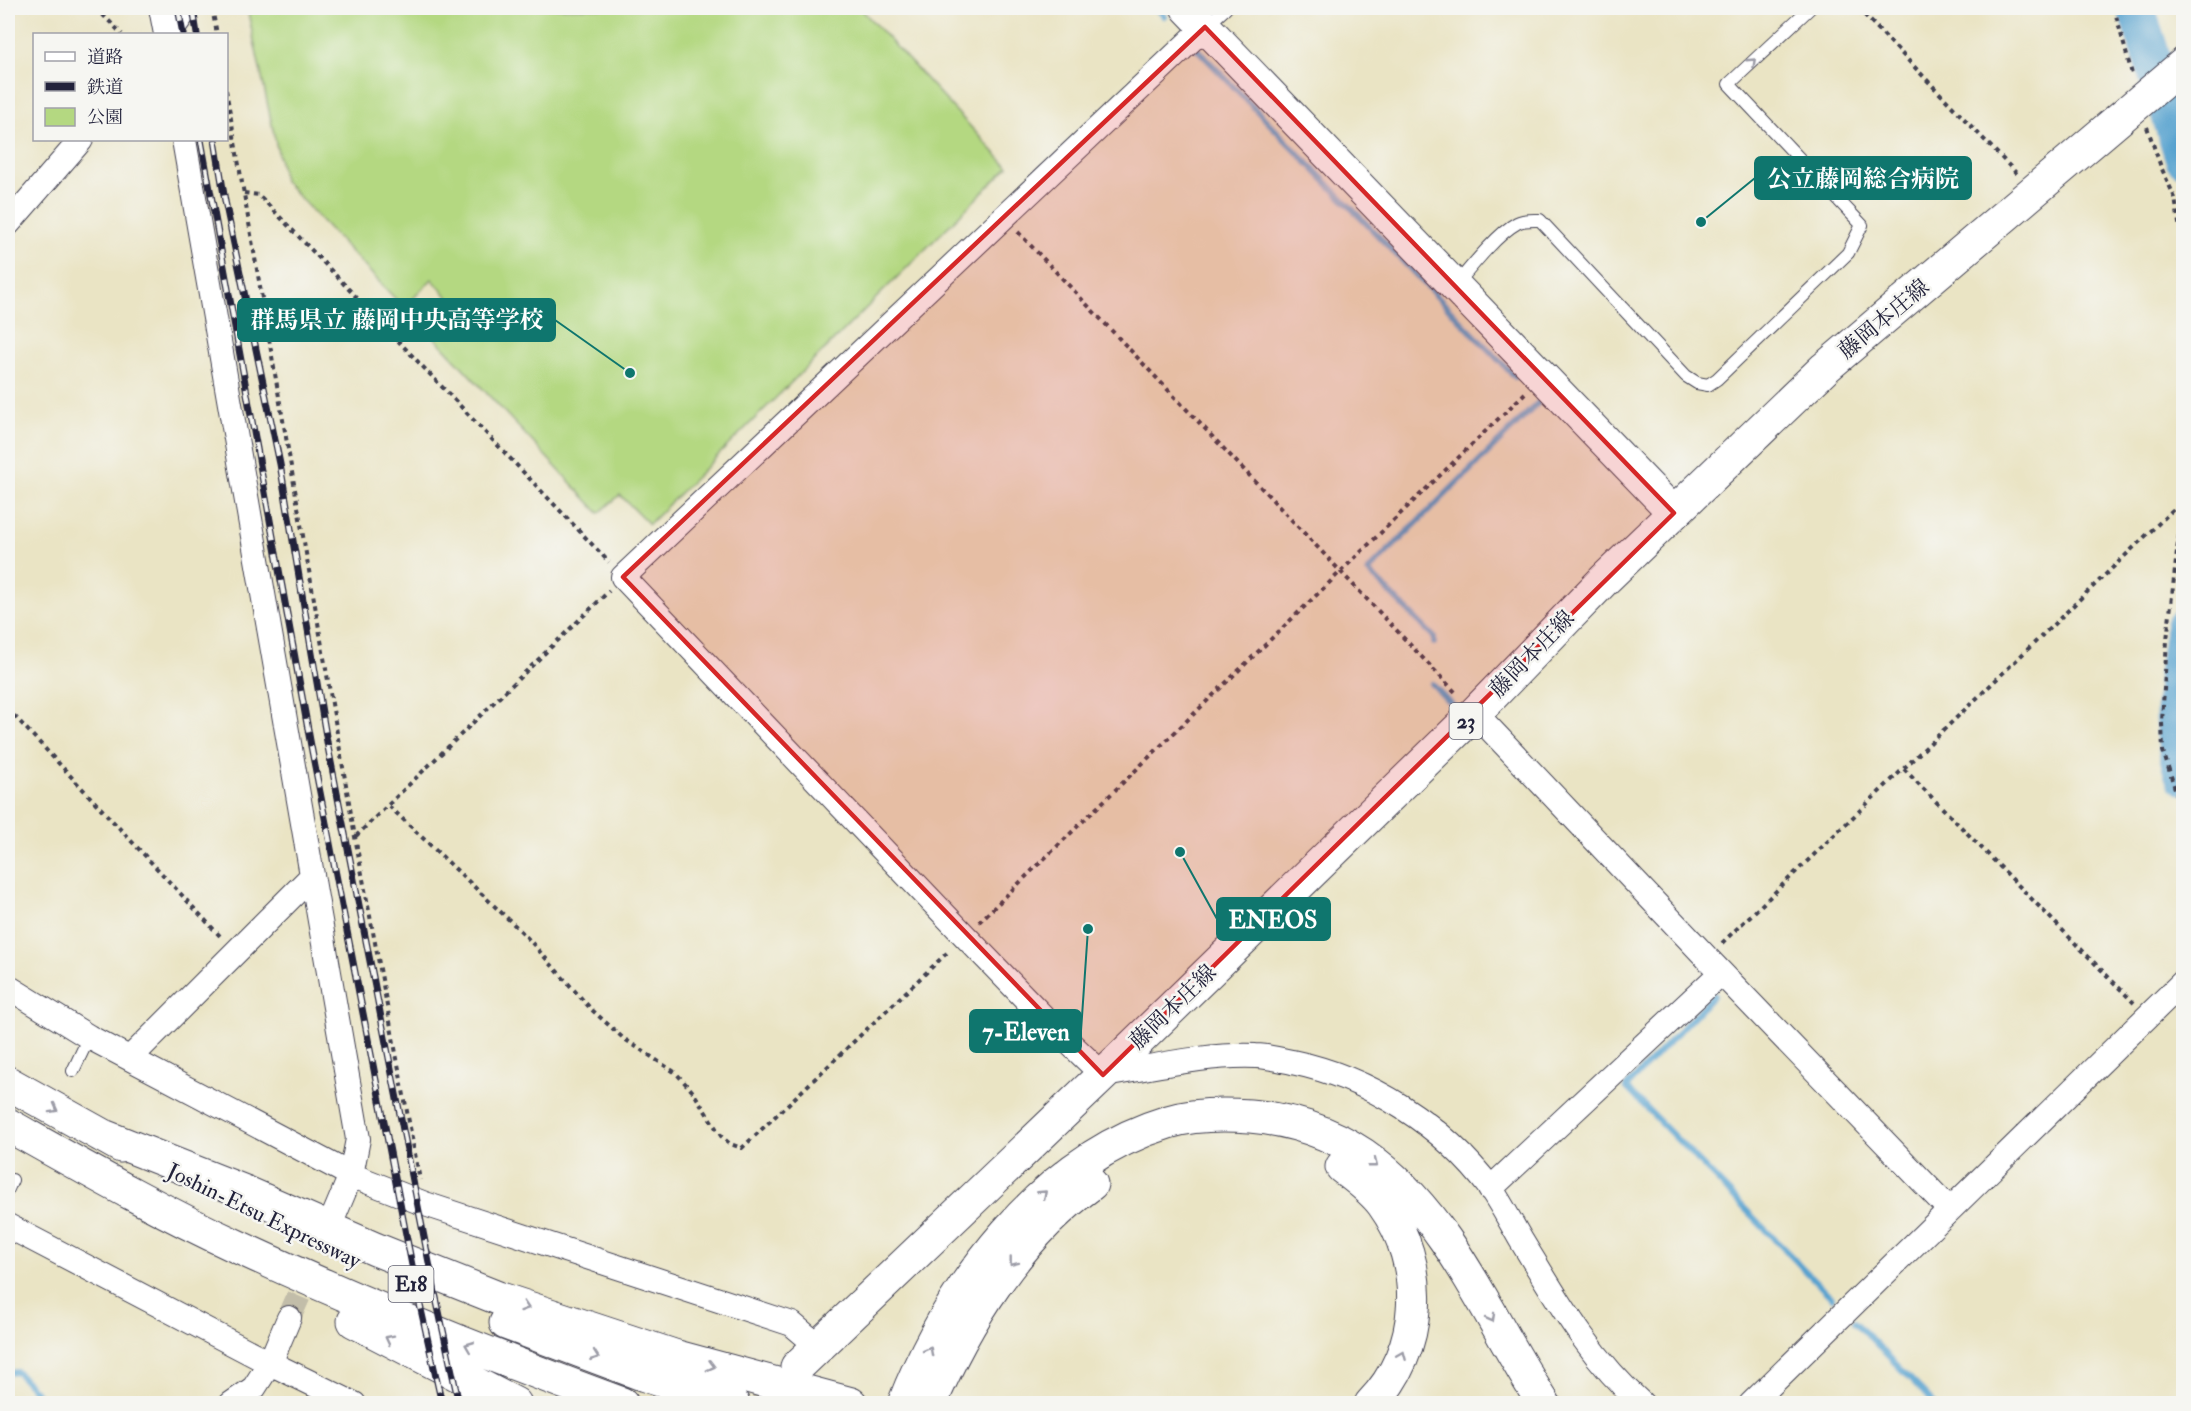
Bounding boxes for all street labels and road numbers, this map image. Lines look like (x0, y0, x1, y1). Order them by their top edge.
street label: 藤岡本庄線 (1833, 273, 1935, 365)
street label: 藤岡本庄線 (1484, 605, 1580, 703)
road number: 23 (1450, 703, 1482, 739)
street label: 藤岡本庄線 (1124, 959, 1222, 1055)
street label: Joshin-Etsu Expressway (161, 1156, 366, 1276)
road number: E18 (388, 1266, 434, 1302)

